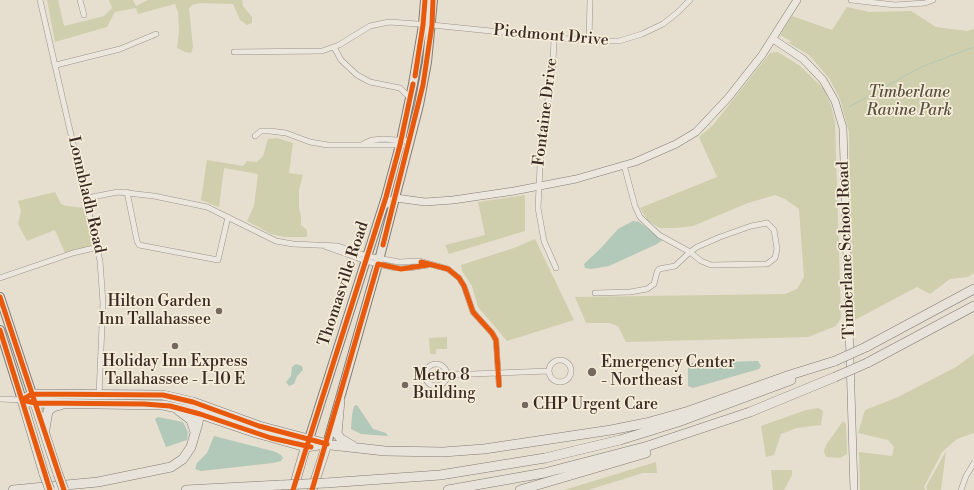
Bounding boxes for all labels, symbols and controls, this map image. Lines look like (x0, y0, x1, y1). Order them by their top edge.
street label: Piedmont Drive (493, 21, 609, 51)
street label: Fontaine Drive (530, 57, 562, 167)
park label: Timberlane Ravine Park (866, 83, 952, 121)
street label: Lonnbladh Road (63, 135, 109, 255)
street label: Timberlane School Road (834, 161, 860, 339)
street label: Thomasville Road (315, 219, 373, 349)
place label: Hilton Garden Inn Tallahassee (99, 292, 211, 330)
marker: Hilton Garden Inn Tallahassee (214, 306, 224, 316)
marker: Holiday Inn Express Tallahassee - I-10 E (170, 341, 180, 351)
place label: Holiday Inn Express Tallahassee - I-10 E (102, 352, 248, 390)
place label: Emergency Center - Northeast (601, 353, 735, 391)
place label: Metro 8 Building (413, 366, 476, 404)
marker: Emergency Center - Northeast (586, 366, 598, 378)
marker: Metro 8 Building (400, 380, 410, 390)
place label: CHP Urgent Care (533, 395, 658, 415)
marker: CHP Urgent Care (520, 400, 530, 410)

